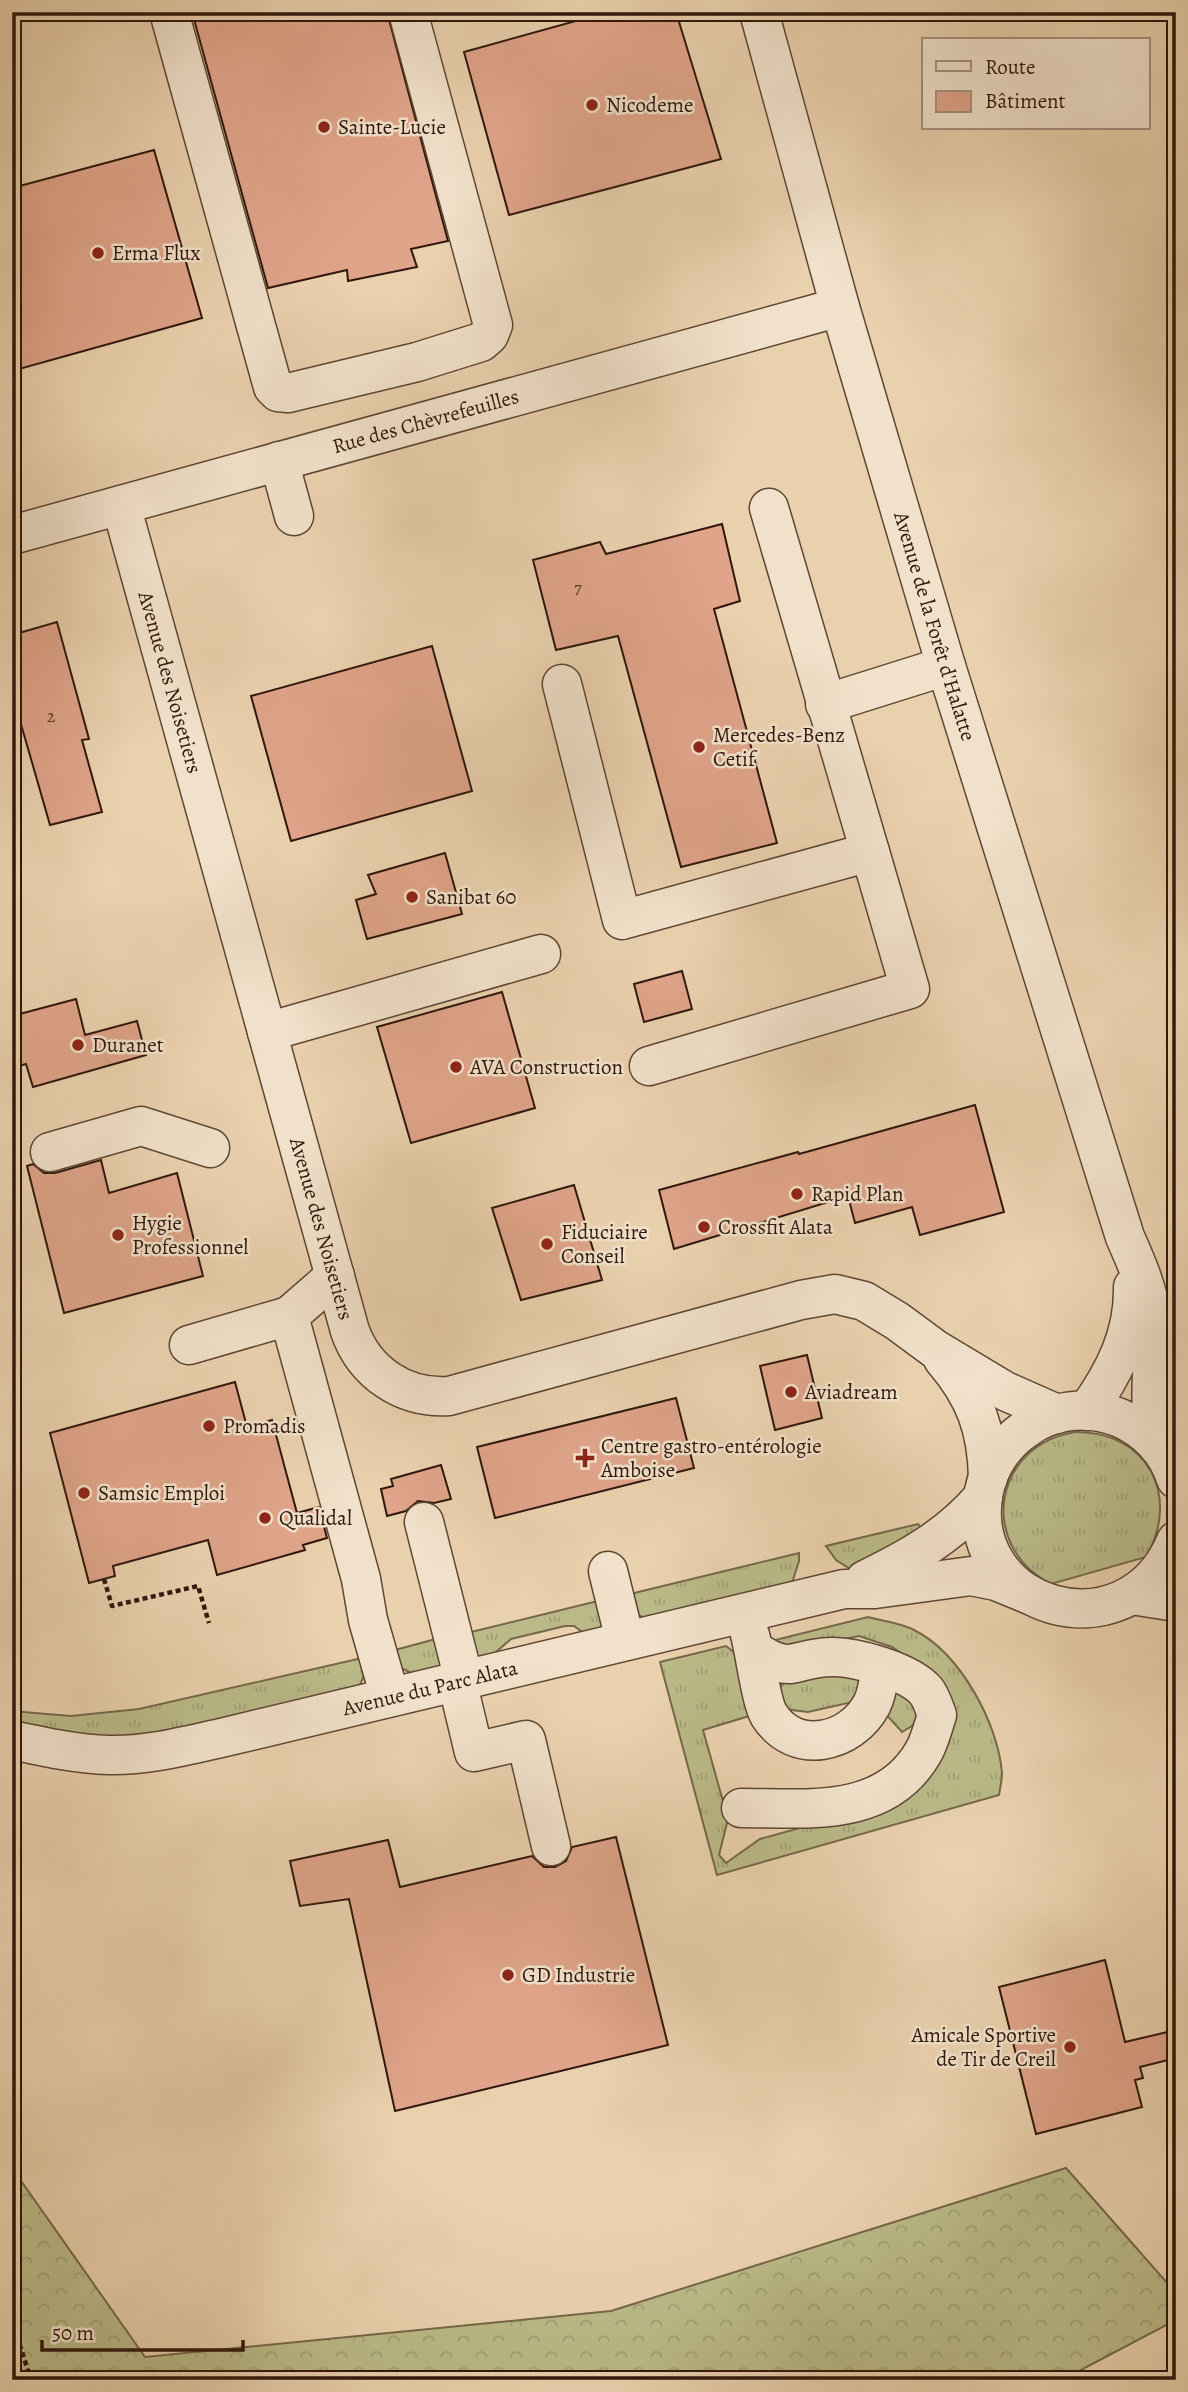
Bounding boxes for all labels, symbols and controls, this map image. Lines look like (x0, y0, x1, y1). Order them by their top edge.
legend (922, 38, 1150, 130)
text: Route (985, 53, 1035, 81)
text: Bâtiment (985, 87, 1066, 115)
place label: Nicodeme (606, 91, 693, 119)
marker: Nicodeme (584, 97, 600, 113)
place label: Sainte-Lucie (338, 113, 446, 141)
marker: Sainte-Lucie (316, 119, 332, 135)
place label: Erma Flux (112, 239, 200, 267)
marker: Erma Flux (90, 245, 106, 261)
street label: Rue des Chèvrefeuilles (329, 382, 522, 460)
street label: Avenue de la Forêt d'Halatte (887, 507, 983, 744)
house number: 7 (574, 575, 582, 599)
street label: Avenue des Noisetiers (131, 587, 209, 777)
house number: 2 (47, 704, 56, 728)
place label: Mercedes-Benz Cetif (713, 721, 845, 773)
marker: Mercedes-Benz Cetif (691, 739, 707, 755)
place label: Sanibat 60 (426, 883, 516, 911)
marker: Sanibat 60 (404, 889, 420, 905)
place label: Duranet (92, 1031, 164, 1059)
marker: Duranet (70, 1037, 86, 1053)
place label: AVA Construction (469, 1053, 623, 1081)
marker: AVA Construction (448, 1059, 464, 1075)
street label: Avenue des Noisetiers (283, 1133, 360, 1323)
place label: Rapid Plan (811, 1180, 904, 1208)
marker: Rapid Plan (789, 1186, 805, 1202)
place label: Hygie Professionnel (132, 1209, 248, 1261)
place label: Crossfit Alata (718, 1213, 833, 1241)
place label: Fiduciaire Conseil (561, 1218, 648, 1270)
marker: Crossfit Alata (696, 1219, 712, 1235)
marker: Hygie Professionnel (110, 1227, 126, 1243)
marker: Fiduciaire Conseil (539, 1236, 555, 1252)
place label: Aviadream (804, 1378, 898, 1406)
marker: Aviadream (783, 1384, 799, 1400)
place label: Promadis (223, 1412, 306, 1440)
marker: Promadis (201, 1418, 217, 1434)
place label: Centre gastro-entérologie Amboise (600, 1432, 822, 1484)
marker: Centre gastro-entérologie Amboise (575, 1448, 595, 1468)
place label: Samsic Emploi (98, 1479, 225, 1507)
marker: Samsic Emploi (76, 1485, 92, 1501)
place label: Qualidal (279, 1504, 352, 1532)
marker: Qualidal (257, 1510, 273, 1526)
street label: Avenue du Parc Alata (339, 1653, 521, 1723)
place label: GD Industrie (522, 1961, 635, 1989)
marker: GD Industrie (500, 1967, 516, 1983)
place label: Amicale Sportive de Tir de Creil (911, 2021, 1056, 2073)
marker: Amicale Sportive de Tir de Creil (1062, 2039, 1078, 2055)
scale bar (42, 2308, 243, 2352)
text: 50 m (52, 2319, 94, 2347)

